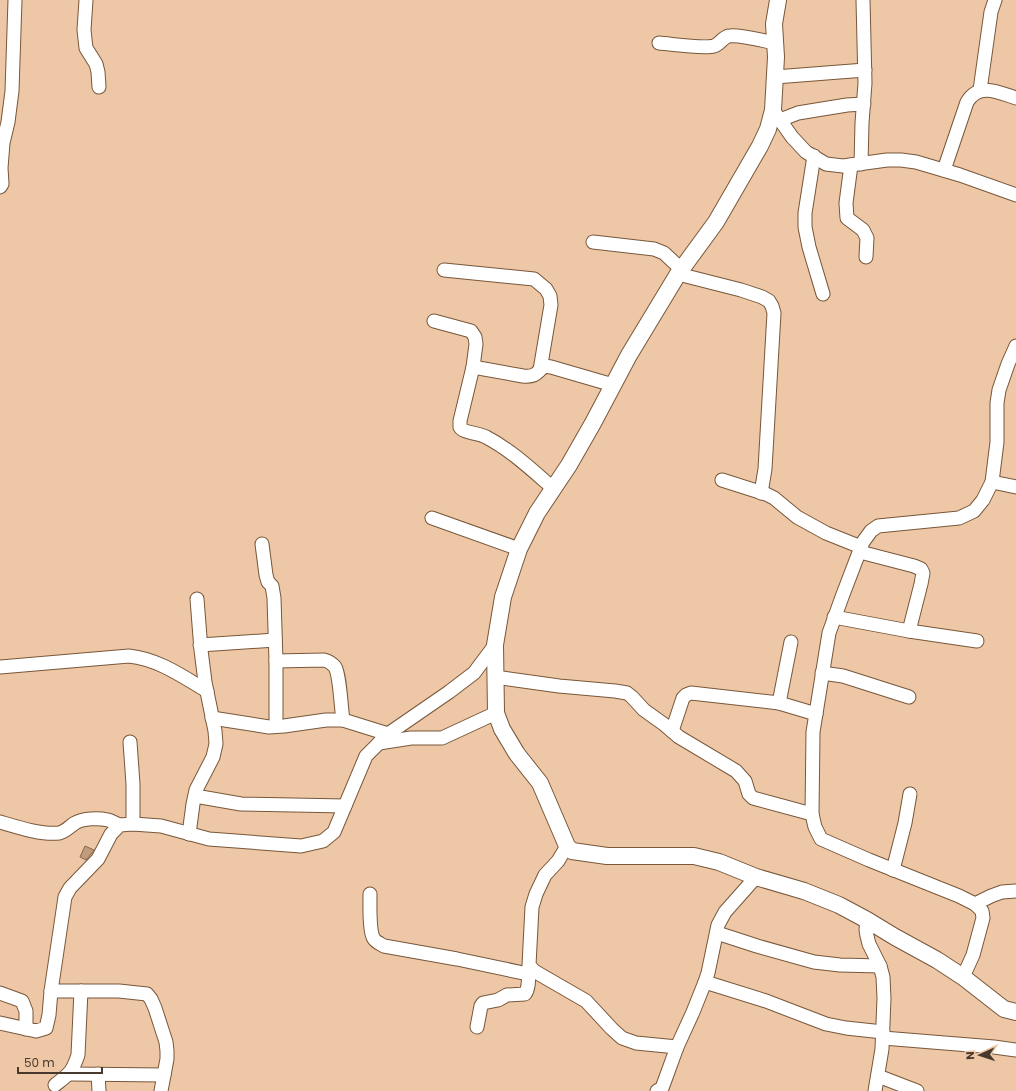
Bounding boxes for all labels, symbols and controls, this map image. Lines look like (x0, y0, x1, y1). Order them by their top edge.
north arrow (960, 1035, 1000, 1075)
scale bar (18, 1049, 102, 1075)
text: N (962, 1051, 978, 1060)
text: 50 m (24, 1054, 55, 1071)

